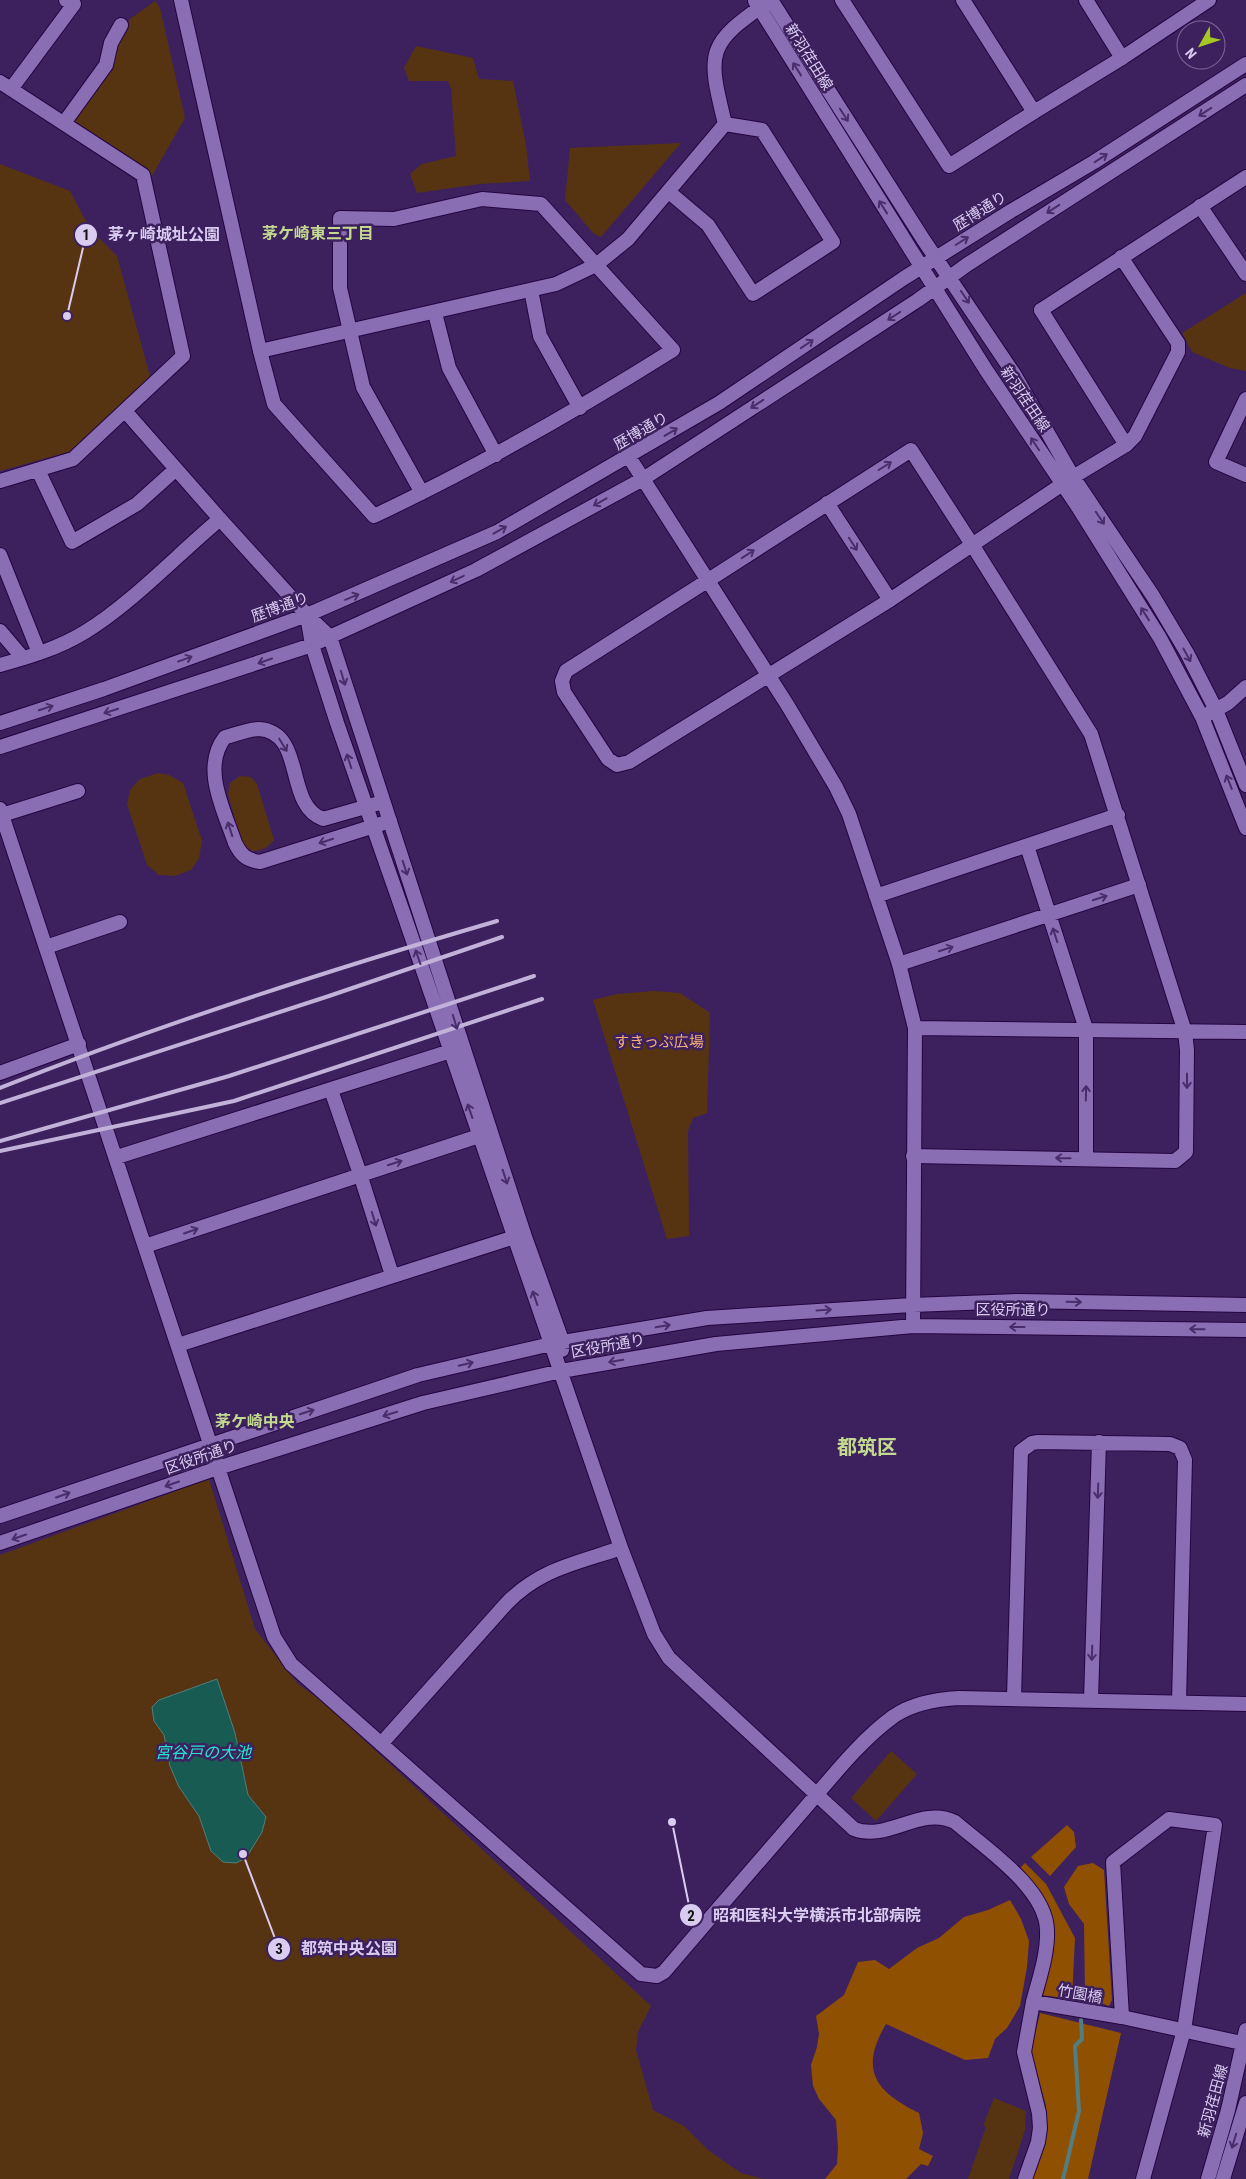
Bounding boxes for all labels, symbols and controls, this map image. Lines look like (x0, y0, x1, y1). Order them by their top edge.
street label: 新羽荏田線 (781, 20, 837, 94)
north arrow (1176, 20, 1226, 70)
text: N (1182, 45, 1200, 62)
one-way arrow (792, 62, 802, 76)
one-way arrow (1198, 106, 1212, 117)
one-way arrow (839, 107, 849, 121)
one-way arrow (1094, 152, 1108, 162)
street label: 歴博通り (950, 187, 1010, 235)
one-way arrow (877, 200, 887, 214)
one-way arrow (1047, 204, 1061, 214)
callout: 茅ヶ崎城址公園 (73, 219, 230, 250)
district label: 茅ケ崎東三丁目 (262, 224, 374, 243)
text: 茅ヶ崎城址公園 (108, 225, 220, 244)
text: 1 (82, 226, 90, 244)
one-way arrow (955, 236, 969, 247)
one-way arrow (960, 290, 970, 304)
one-way arrow (887, 311, 901, 321)
one-way arrow (800, 339, 814, 349)
street label: 新羽荏田線 (997, 363, 1053, 435)
one-way arrow (751, 400, 765, 410)
street label: 歴博通り (611, 408, 671, 454)
one-way arrow (663, 427, 677, 437)
one-way arrow (1030, 437, 1040, 451)
one-way arrow (877, 461, 891, 471)
one-way arrow (594, 498, 608, 508)
one-way arrow (1095, 510, 1105, 524)
one-way arrow (493, 525, 507, 535)
one-way arrow (848, 536, 858, 550)
one-way arrow (741, 549, 755, 560)
one-way arrow (450, 575, 465, 584)
street label: 歴博通り (249, 588, 311, 626)
one-way arrow (344, 592, 359, 601)
one-way arrow (1139, 607, 1149, 621)
one-way arrow (1183, 647, 1193, 661)
one-way arrow (177, 654, 193, 663)
one-way arrow (258, 657, 274, 666)
one-way arrow (339, 669, 349, 685)
one-way arrow (38, 703, 54, 712)
one-way arrow (103, 706, 119, 716)
one-way arrow (279, 737, 289, 751)
one-way arrow (344, 753, 354, 769)
one-way arrow (1224, 775, 1233, 790)
one-way arrow (225, 821, 235, 837)
one-way arrow (318, 836, 334, 846)
one-way arrow (401, 859, 410, 875)
one-way arrow (1092, 893, 1108, 903)
one-way arrow (1050, 927, 1060, 943)
one-way arrow (937, 944, 953, 953)
one-way arrow (413, 950, 423, 966)
one-way arrow (450, 1014, 460, 1030)
park label: すきっぷ広場 (614, 1033, 704, 1051)
one-way arrow (1182, 1072, 1192, 1088)
one-way arrow (1082, 1085, 1091, 1101)
one-way arrow (465, 1104, 475, 1120)
one-way arrow (1056, 1154, 1072, 1163)
one-way arrow (386, 1157, 402, 1167)
one-way arrow (501, 1169, 510, 1184)
one-way arrow (370, 1210, 380, 1226)
one-way arrow (183, 1226, 198, 1235)
one-way arrow (530, 1291, 539, 1306)
one-way arrow (1066, 1297, 1082, 1307)
street label: 区役所通り (975, 1301, 1051, 1319)
one-way arrow (816, 1306, 832, 1315)
one-way arrow (654, 1320, 670, 1330)
one-way arrow (1010, 1322, 1026, 1332)
one-way arrow (1190, 1324, 1206, 1334)
street label: 区役所通り (569, 1331, 647, 1361)
one-way arrow (608, 1357, 624, 1367)
one-way arrow (457, 1359, 473, 1368)
one-way arrow (299, 1407, 315, 1417)
one-way arrow (382, 1409, 398, 1419)
district label: 茅ケ崎中央 (215, 1412, 295, 1431)
district label: 都筑区 (837, 1435, 897, 1459)
street label: 区役所通り (163, 1436, 239, 1478)
one-way arrow (165, 1479, 181, 1489)
one-way arrow (1093, 1482, 1102, 1498)
one-way arrow (55, 1490, 70, 1499)
one-way arrow (12, 1533, 27, 1542)
one-way arrow (1087, 1644, 1097, 1661)
water label: 宮谷戸の大池 (155, 1743, 253, 1762)
callout: 昭和医科大学横浜市北部病院 (678, 1900, 931, 1931)
text: 昭和医科大学横浜市北部病院 (713, 1906, 921, 1925)
text: 2 (687, 1907, 695, 1925)
callout: 都筑中央公園 (266, 1933, 407, 1964)
text: 都筑中央公園 (301, 1939, 397, 1958)
text: 3 (275, 1940, 283, 1958)
street label: 竹園橋 (1056, 1981, 1104, 2007)
street label: 新羽荏田線 (1195, 2062, 1231, 2140)
one-way arrow (1229, 2133, 1239, 2149)

